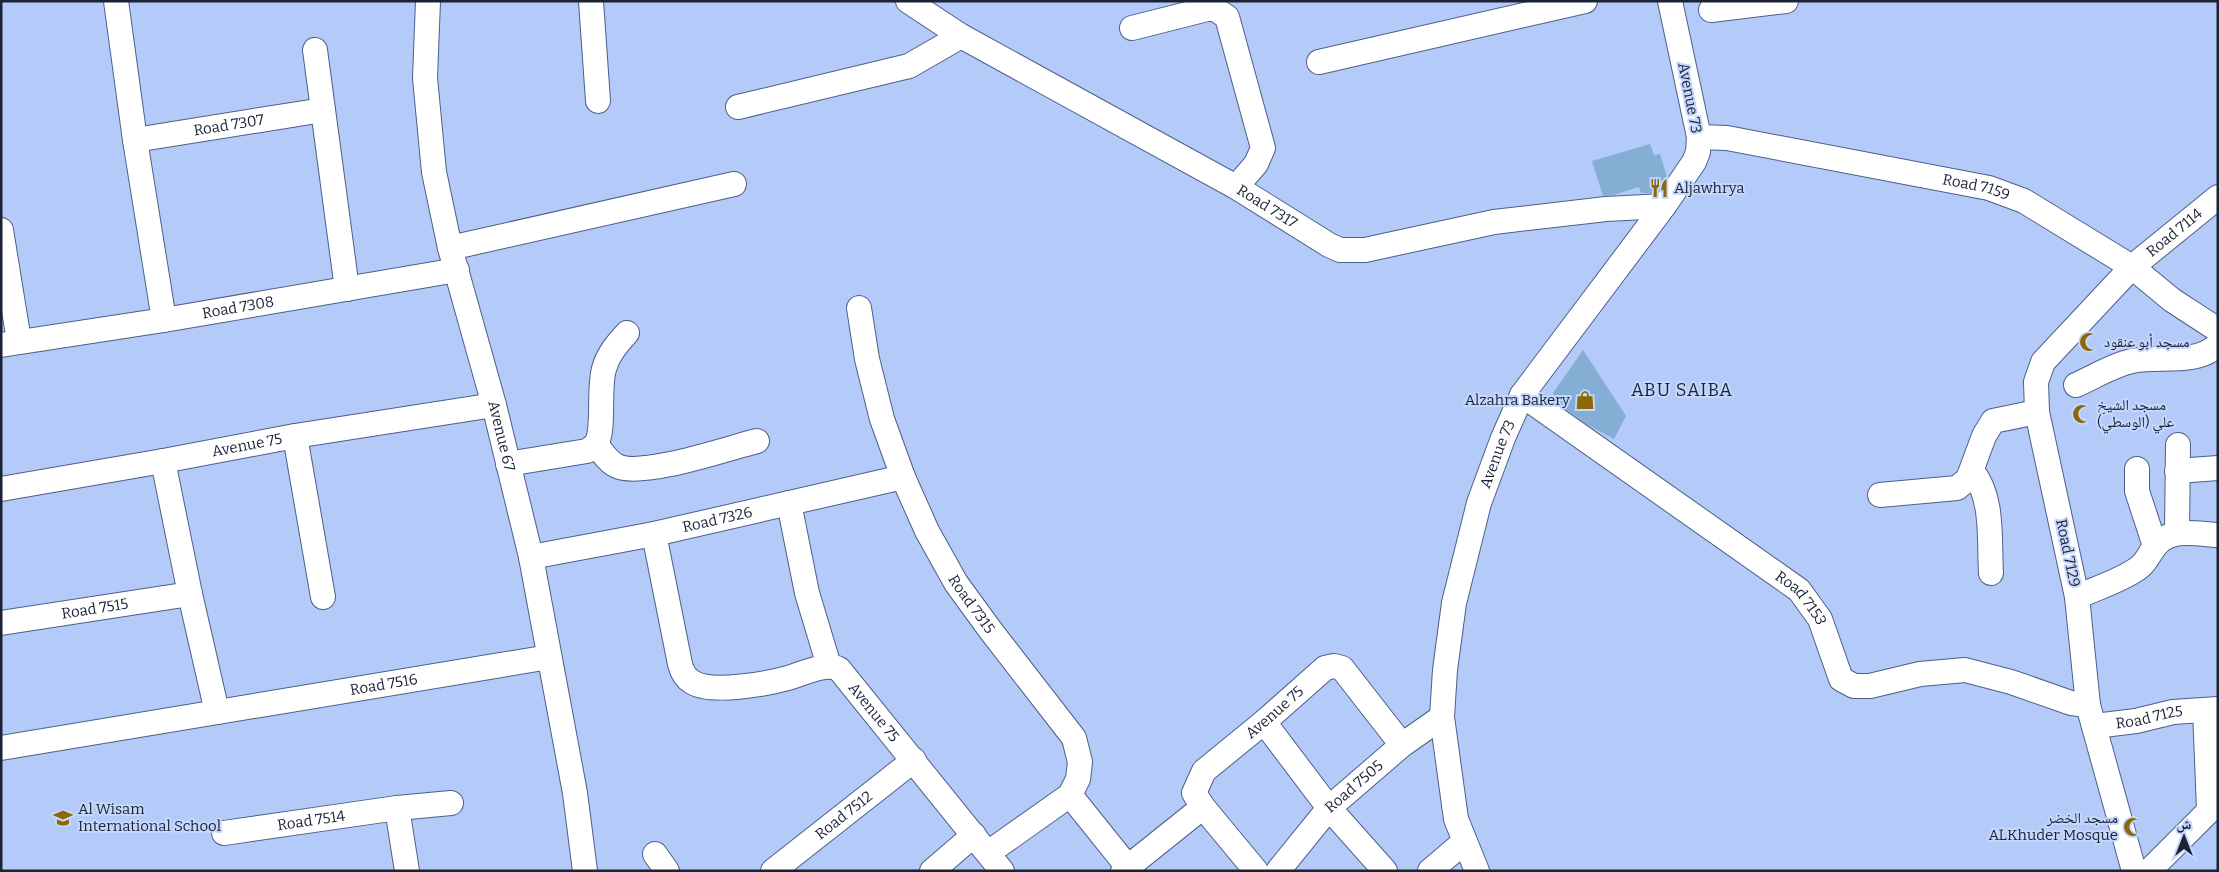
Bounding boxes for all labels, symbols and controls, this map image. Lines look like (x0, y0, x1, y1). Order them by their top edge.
street label: Avenue 73 (1674, 61, 1706, 135)
street label: Road 7307 (192, 110, 266, 140)
street label: Road 7159 (1941, 170, 2012, 204)
restaurant icon: Aljawhrya (1648, 177, 1670, 199)
place label: Aljawhrya (1674, 179, 1745, 197)
street label: Road 7317 (1234, 181, 1301, 232)
street label: Road 7114 (2143, 204, 2206, 261)
street label: Road 7308 (201, 292, 275, 322)
mosque icon: مسجد أبو عنقود (2078, 331, 2100, 353)
place label: مسجد أبو عنقود (2104, 333, 2190, 351)
district label: ABU SAIBA (1631, 379, 1733, 401)
shop icon: Alzahra Bakery (1574, 389, 1596, 411)
place label: Alzahra Bakery (1465, 391, 1570, 409)
place label: مسجد الشيخ علي (الوسطي) (2097, 396, 2175, 434)
street label: Avenue 67 (484, 399, 519, 473)
mosque icon: مسجد الشيخ علي (الوسطي) (2071, 403, 2093, 425)
street label: Avenue 73 (1476, 417, 1519, 491)
street label: Avenue 75 (210, 430, 284, 461)
street label: Road 7326 (681, 503, 754, 536)
street label: Road 7129 (2052, 517, 2084, 589)
street label: Road 7153 (1772, 567, 1830, 627)
street label: Road 7315 (944, 572, 999, 637)
street label: Road 7515 (60, 595, 130, 623)
street label: Road 7516 (349, 670, 419, 699)
street label: Avenue 75 (845, 679, 903, 746)
street label: Avenue 75 (1242, 682, 1307, 742)
street label: Road 7125 (2115, 702, 2183, 732)
street label: Road 7505 (1321, 756, 1387, 817)
street label: Road 7512 (812, 787, 876, 843)
place label: Al Wisam International School (78, 800, 221, 835)
school or university icon: Al Wisam International School (52, 807, 74, 829)
street label: Road 7514 (276, 807, 346, 834)
place label: مسجد الخضر ALKhuder Mosque (1988, 809, 2118, 844)
north arrow (2159, 812, 2209, 862)
mosque icon: مسجد الخضر ALKhuder Mosque (2122, 816, 2144, 838)
text: ش (2177, 816, 2192, 833)

